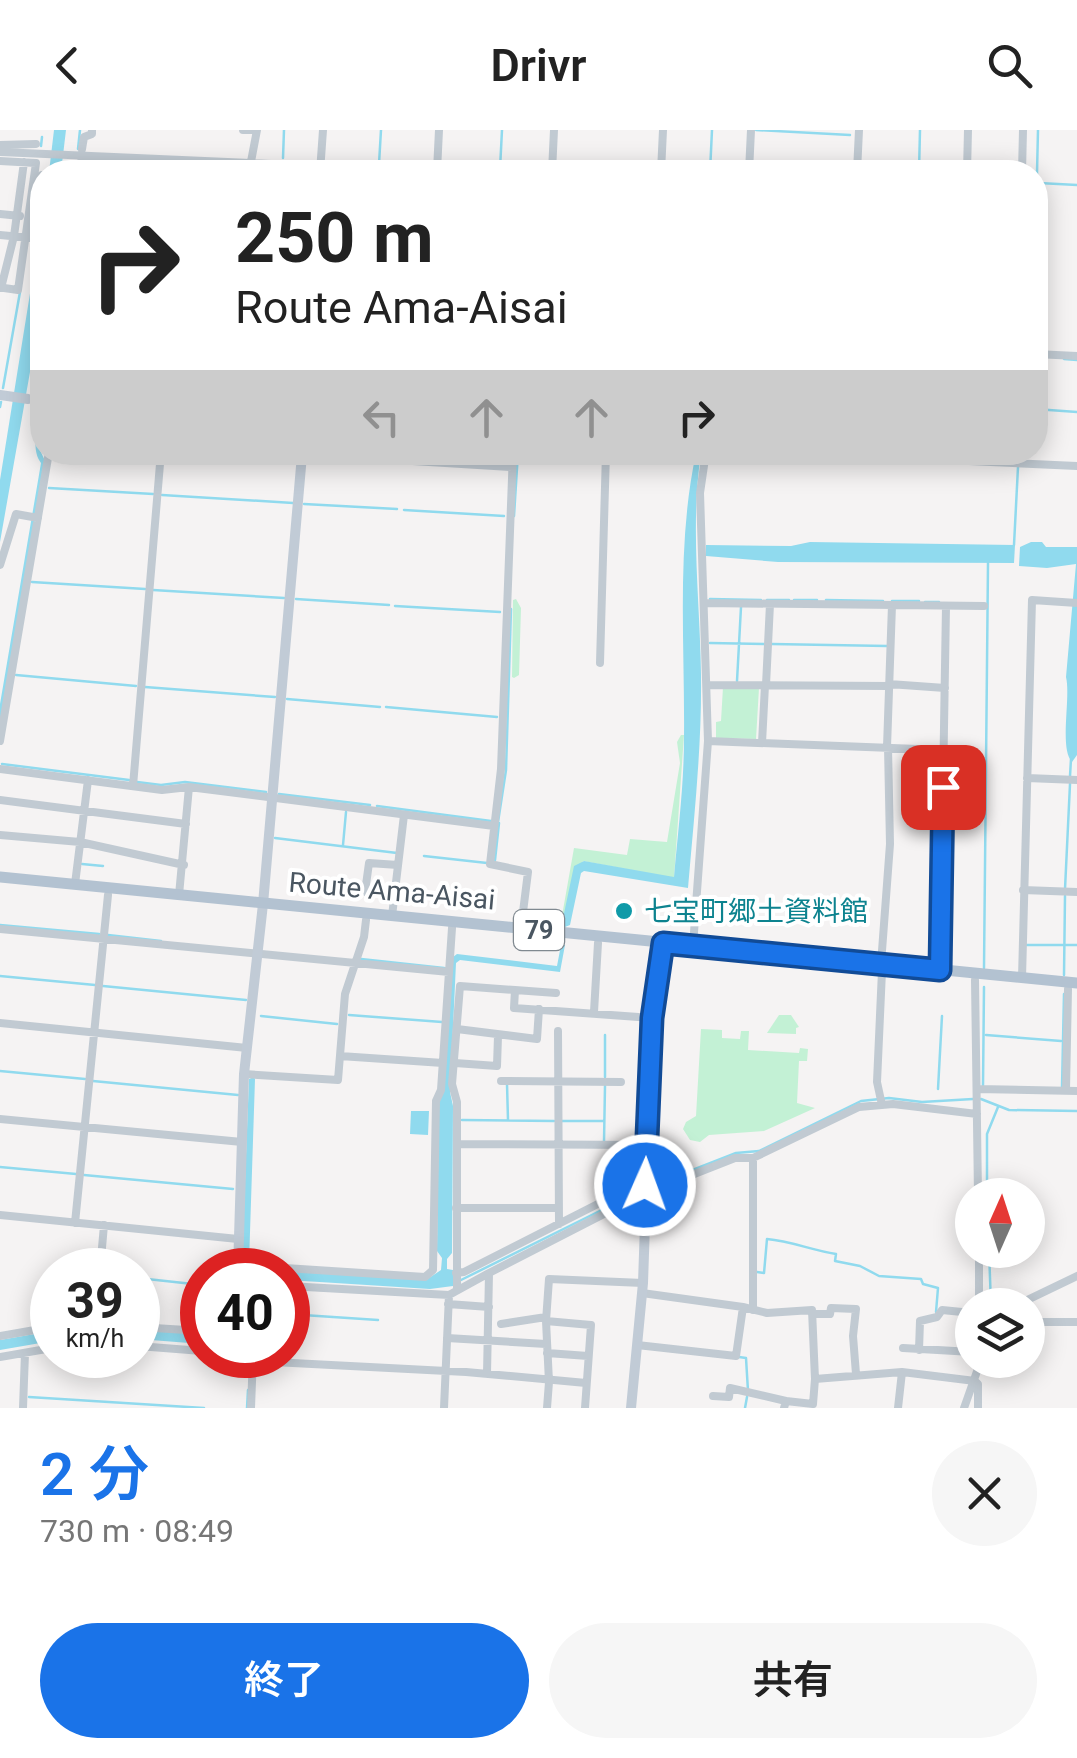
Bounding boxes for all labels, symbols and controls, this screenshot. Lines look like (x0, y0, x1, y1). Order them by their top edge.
icon: back (40, 38, 95, 93)
icon: search (982, 38, 1037, 93)
text: Drivr (491, 39, 586, 92)
text: 250 m (235, 197, 434, 279)
icon: right (70, 200, 200, 330)
text: Route Ama-Aisai (235, 281, 568, 334)
icon: left (354, 390, 409, 445)
icon: ahead (459, 390, 514, 445)
icon: ahead (564, 390, 619, 445)
icon: right (669, 390, 724, 445)
pin (901, 745, 986, 830)
icon: arrive (916, 760, 971, 815)
street label: Route Ama-Aisai (287, 866, 497, 916)
place label: 七宝町郷土資料館 (644, 895, 868, 928)
marker: 七宝町郷土資料館 (613, 900, 635, 922)
road number: 79 (514, 910, 564, 950)
position arrow (593, 1133, 697, 1237)
north arrow (955, 1178, 1045, 1268)
map controls (955, 1178, 1045, 1378)
speed limit sign: 40 (180, 1248, 310, 1378)
text: 39 (66, 1272, 124, 1330)
button: layers (955, 1288, 1045, 1378)
text: km/h (66, 1324, 124, 1353)
text: 2 分 (40, 1439, 149, 1510)
button: close (932, 1441, 1037, 1546)
text: 730 m · 08:49 (40, 1512, 234, 1550)
button: 終了 (40, 1623, 529, 1738)
button: 共有 (549, 1623, 1037, 1738)

